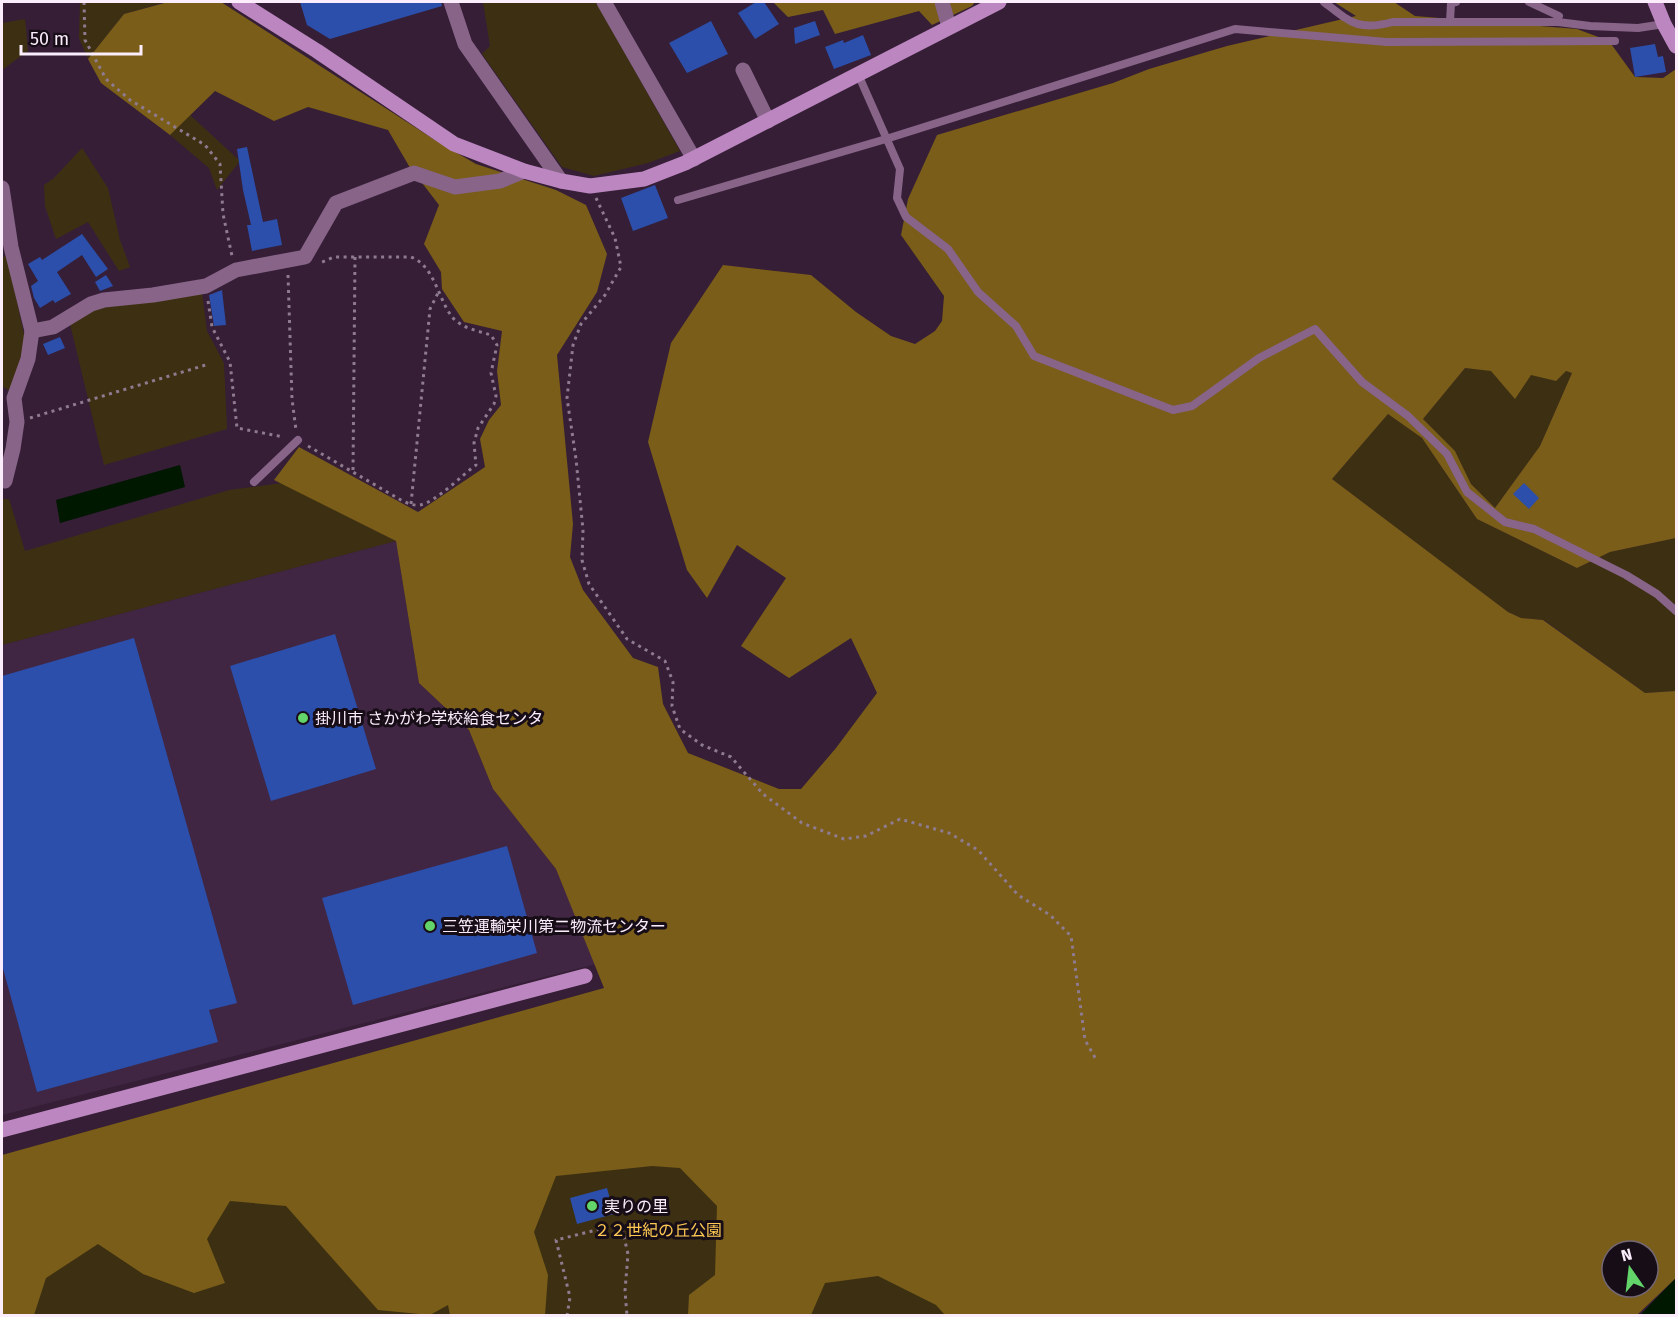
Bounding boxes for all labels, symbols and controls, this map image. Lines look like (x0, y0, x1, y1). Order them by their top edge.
scale bar (21, 18, 141, 56)
text: 50 m (30, 28, 69, 50)
place label: 掛川市 さかがわ学校給食センタ (315, 709, 543, 728)
marker: 掛川市 さかがわ学校給食センタ (296, 711, 310, 725)
place label: 三笠運輸栄川第二物流センター (442, 917, 666, 936)
marker: 三笠運輸栄川第二物流センター (423, 919, 437, 933)
place label: 実りの里 (604, 1197, 668, 1216)
marker: 実りの里 (585, 1199, 599, 1213)
park label: ２２世紀の丘公園 (594, 1221, 722, 1240)
north arrow (1600, 1239, 1660, 1299)
text: N (1619, 1244, 1634, 1265)

